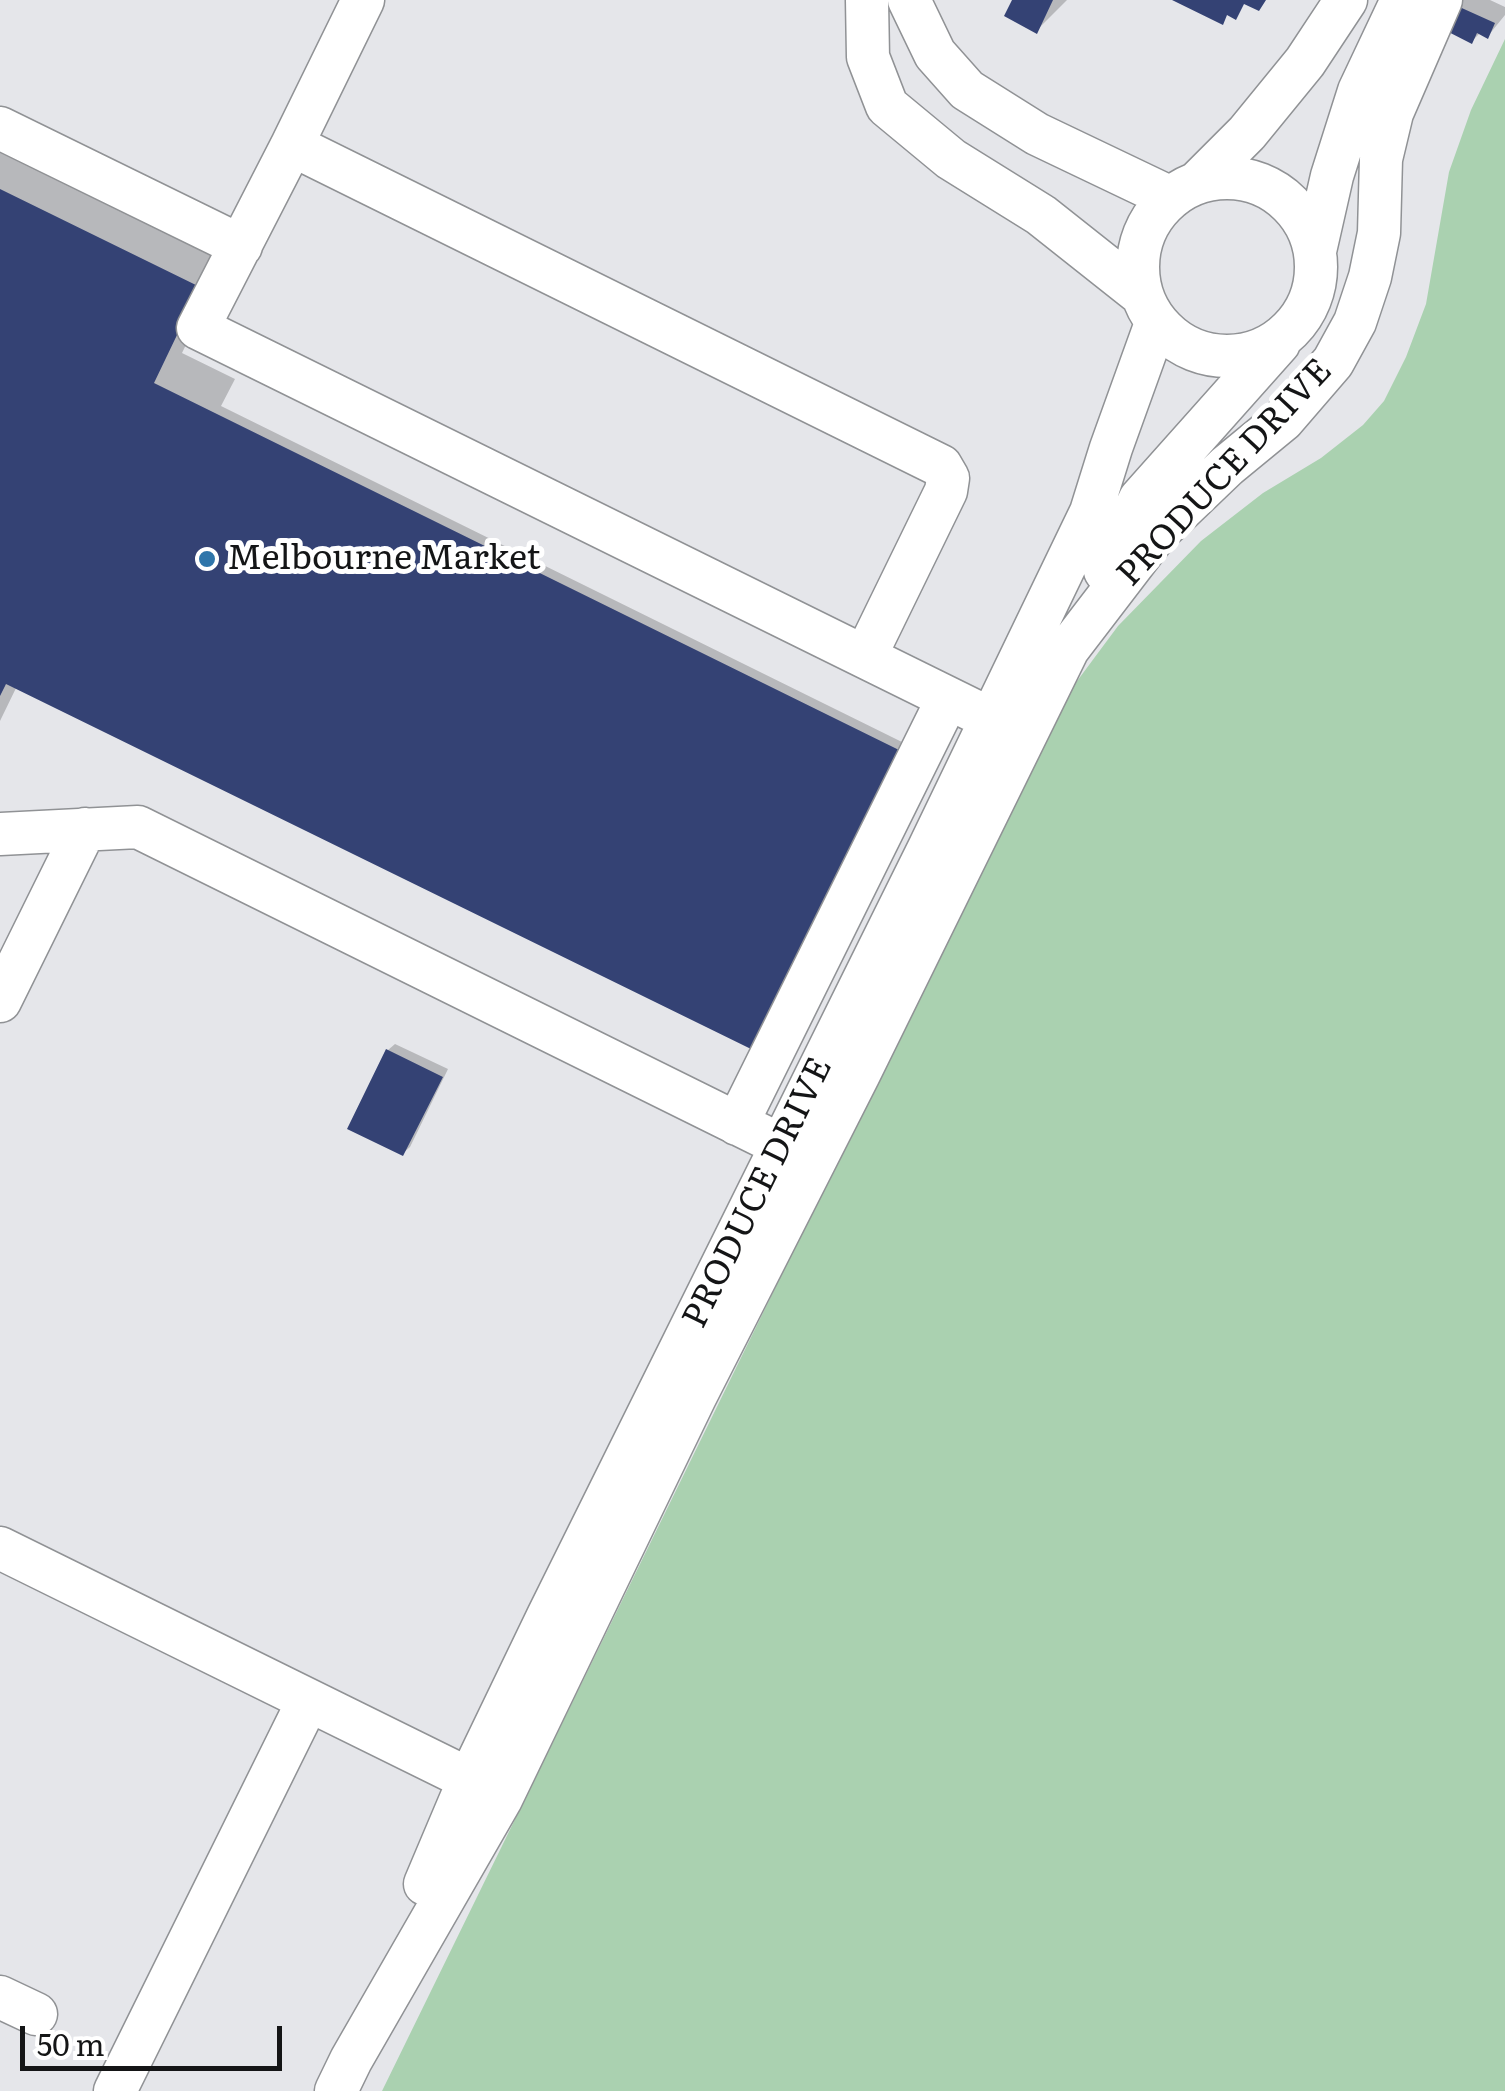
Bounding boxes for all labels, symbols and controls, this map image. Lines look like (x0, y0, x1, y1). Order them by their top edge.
street label: PRODUCE DRIVE (1109, 351, 1341, 595)
place label: Melbourne Market (227, 538, 541, 580)
marker: Melbourne Market (196, 548, 218, 570)
street label: PRODUCE DRIVE (674, 1051, 842, 1335)
scale bar (25, 2006, 288, 2068)
text: 50 m (37, 2021, 105, 2065)

